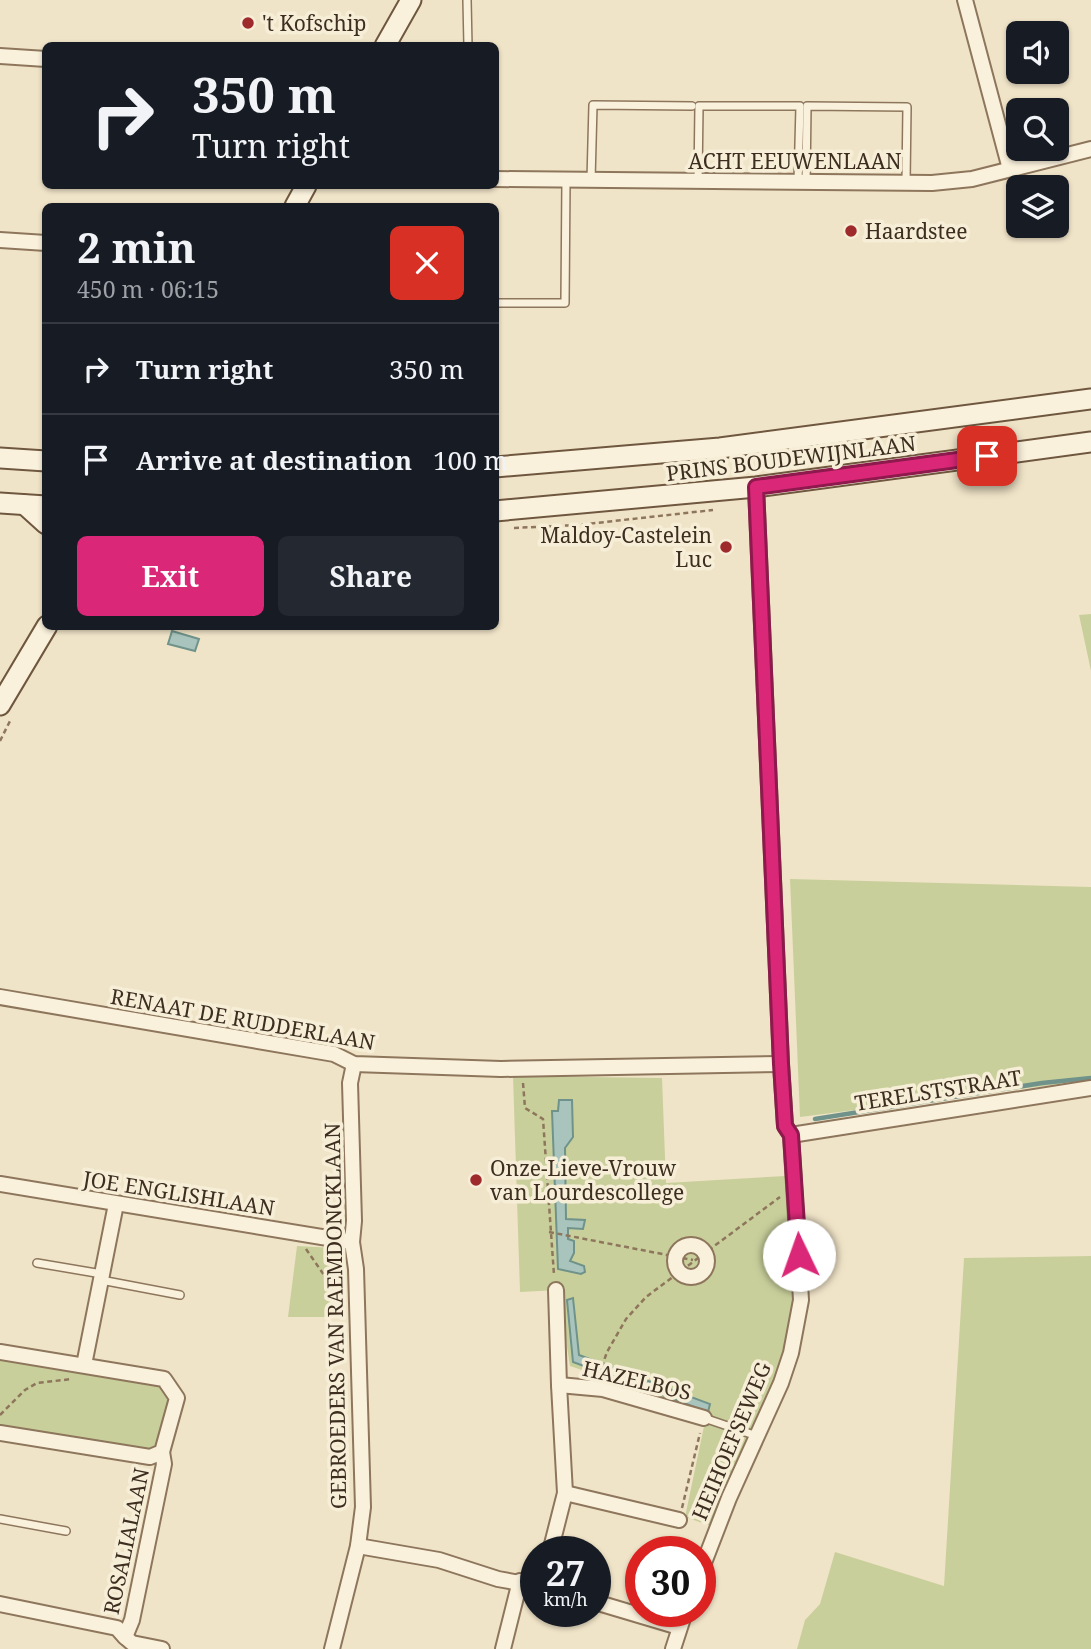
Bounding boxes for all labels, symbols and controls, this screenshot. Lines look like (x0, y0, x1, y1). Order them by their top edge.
place label: 't Kofschip (262, 9, 366, 37)
marker: 't Kofschip (240, 15, 256, 31)
map controls (1006, 21, 1069, 238)
button: sound (1006, 21, 1069, 84)
text: 350 m (192, 61, 336, 127)
icon: right (77, 70, 168, 161)
button: search (1006, 98, 1069, 161)
text: Turn right (192, 124, 350, 167)
street label: ACHT EEUWENLAAN (688, 147, 902, 175)
button: layers (1006, 175, 1069, 238)
place label: Haardstee (865, 217, 967, 245)
text: 2 min (77, 218, 196, 275)
marker: Haardstee (843, 223, 859, 239)
button: close (390, 226, 464, 300)
text: 450 m · 06:15 (77, 273, 219, 305)
icon: right (77, 350, 115, 388)
text: Turn right (136, 351, 273, 387)
text: 350 m (389, 351, 464, 387)
pin (957, 426, 1017, 486)
street label: PRINS BOUDEWIJNLAAN (665, 429, 917, 487)
icon: arrive (968, 437, 1006, 475)
icon: arrive (77, 441, 115, 479)
text: Arrive at destination (136, 442, 412, 478)
text: 100 m (433, 442, 508, 478)
place label: Maldoy-Castelein Luc (540, 521, 712, 573)
button: Exit (77, 536, 264, 616)
button: Share (278, 536, 464, 616)
marker: Maldoy-Castelein Luc (718, 539, 734, 555)
street label: RENAAT DE RUDDERLAAN (109, 982, 377, 1056)
street label: TERELSTSTRAAT (853, 1063, 1024, 1117)
street label: GEBROEDERS VAN RAEMDONCKLAAN (318, 1123, 352, 1509)
place label: Onze-Lieve-Vrouw van Lourdescollege (490, 1154, 684, 1206)
street label: JOE ENGLISHLAAN (80, 1164, 277, 1222)
marker: Onze-Lieve-Vrouw van Lourdescollege (468, 1172, 484, 1188)
position arrow (762, 1218, 836, 1292)
street label: HAZELBOS (580, 1354, 694, 1406)
street label: HEIHOEFSEWEG (685, 1358, 777, 1524)
street label: ROSALIALAAN (97, 1465, 155, 1617)
speed limit sign: 30 (625, 1536, 716, 1627)
text: 27 (546, 1549, 585, 1596)
text: km/h (543, 1587, 588, 1611)

